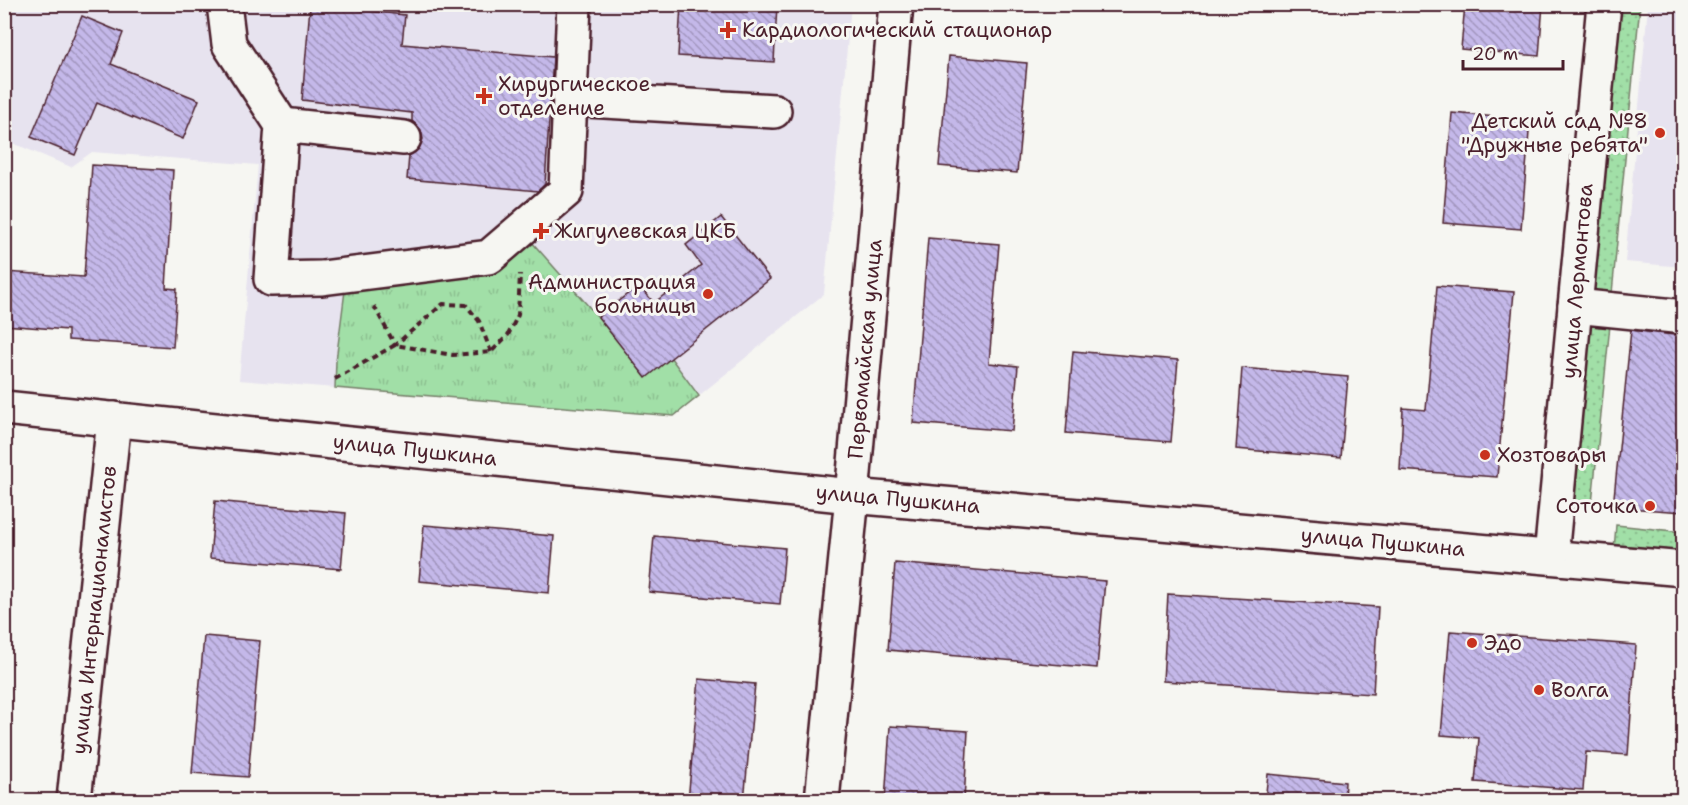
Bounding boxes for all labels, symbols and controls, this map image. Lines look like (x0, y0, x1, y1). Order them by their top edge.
place label: Кардиологический стационар (742, 16, 1052, 44)
marker: Кардиологический стационар (719, 21, 737, 39)
scale bar (1463, 33, 1564, 71)
text: 20 m (1472, 42, 1518, 66)
place label: Хирургическое отделение (498, 70, 650, 122)
marker: Хирургическое отделение (475, 87, 493, 105)
place label: Детский сад №8 "Дружные ребята" (1461, 107, 1648, 159)
marker: Детский сад №8 "Дружные ребята" (1653, 126, 1667, 140)
street label: улица Лермонтова (1555, 182, 1599, 380)
place label: Жигулевская ЦКБ (554, 217, 736, 245)
marker: Жигулевская ЦКБ (532, 222, 550, 240)
street label: Первомайская улица (841, 238, 889, 460)
place label: Администрация больницы (528, 268, 696, 320)
marker: Администрация больницы (701, 287, 715, 301)
street label: улица Пушкина (332, 427, 498, 473)
place label: Хозтовары (1497, 441, 1607, 469)
marker: Хозтовары (1478, 448, 1492, 462)
street label: улица Интернационалистов (65, 464, 123, 756)
street label: улица Пушкина (815, 478, 981, 520)
place label: Соточка (1555, 492, 1638, 520)
marker: Соточка (1643, 499, 1657, 513)
street label: улица Пушкина (1300, 521, 1466, 563)
place label: Эдо (1484, 629, 1522, 657)
marker: Эдо (1465, 636, 1479, 650)
place label: Волга (1551, 676, 1609, 704)
marker: Волга (1532, 683, 1546, 697)

